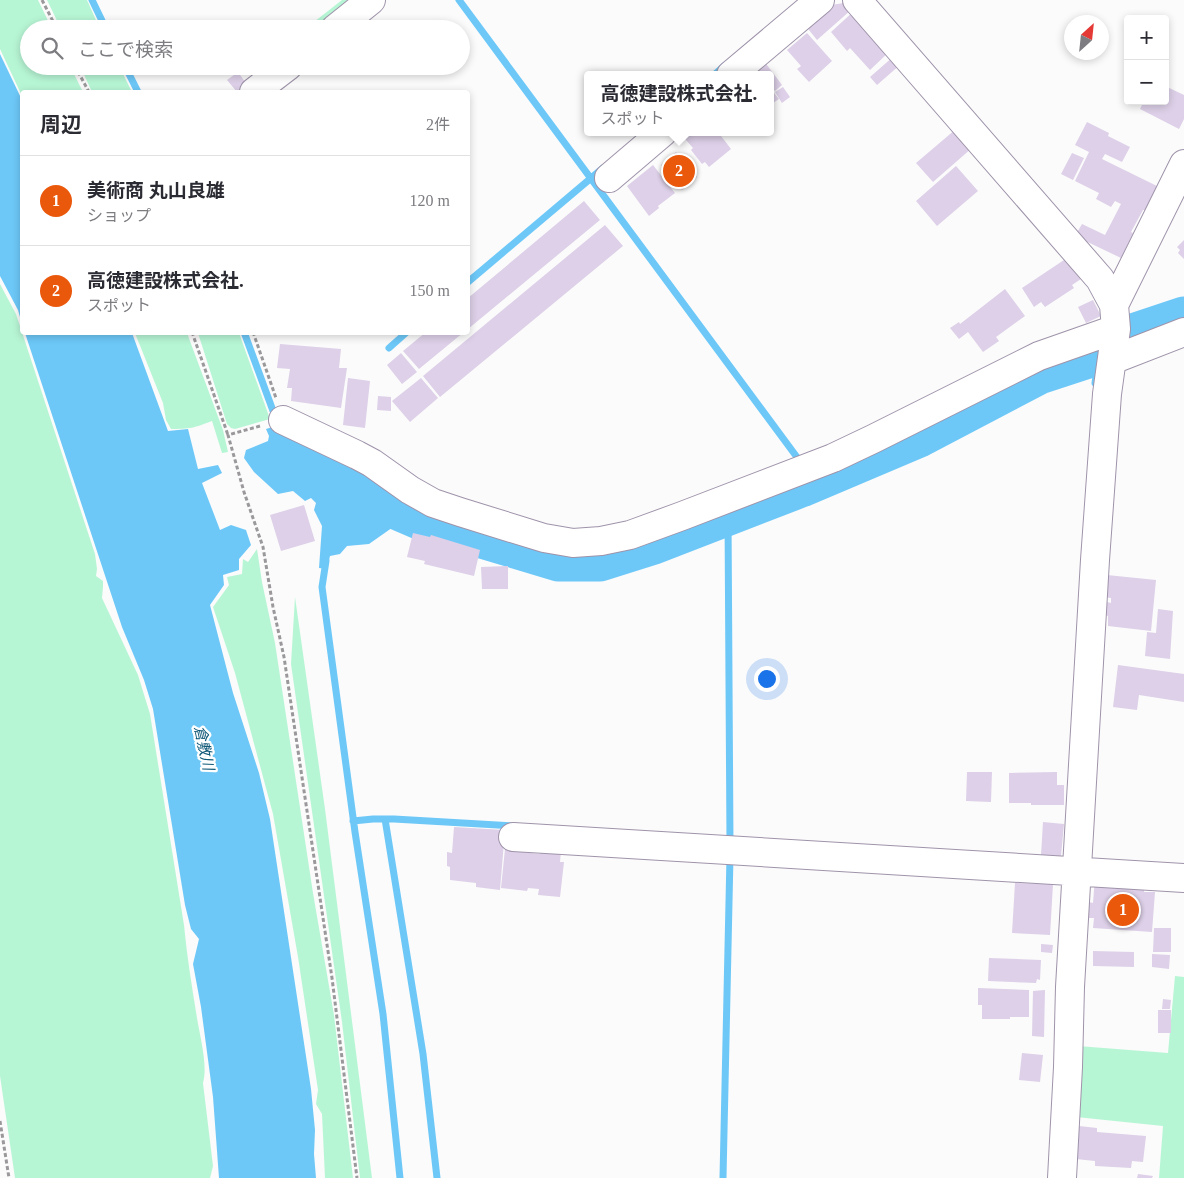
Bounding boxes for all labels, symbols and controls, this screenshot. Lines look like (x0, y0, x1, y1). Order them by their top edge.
north arrow (1064, 15, 1109, 60)
map controls (1124, 15, 1169, 105)
button: + (1124, 15, 1169, 60)
search box (20, 20, 470, 75)
icon: search (38, 34, 66, 62)
text: ここで検索 (78, 39, 173, 60)
button: − (1124, 60, 1169, 105)
popup (584, 71, 774, 136)
text: 高徳建設株式会社. (601, 83, 757, 104)
text: スポット (601, 110, 665, 127)
text: 周辺 (40, 113, 82, 137)
text: 2件 (426, 116, 450, 133)
pin: 2 (663, 152, 695, 190)
text: 美術商 丸山良雄 (87, 180, 225, 201)
text: 1 (52, 192, 60, 209)
text: 120 m (410, 192, 450, 209)
text: ショップ (87, 207, 151, 224)
text: 高徳建設株式会社. (87, 270, 244, 291)
text: 2 (52, 282, 60, 299)
text: 150 m (410, 282, 450, 299)
text: スポット (87, 297, 151, 314)
your location (754, 666, 780, 692)
water label: 倉敷川 (191, 724, 217, 774)
pin: 1 (1107, 891, 1139, 929)

